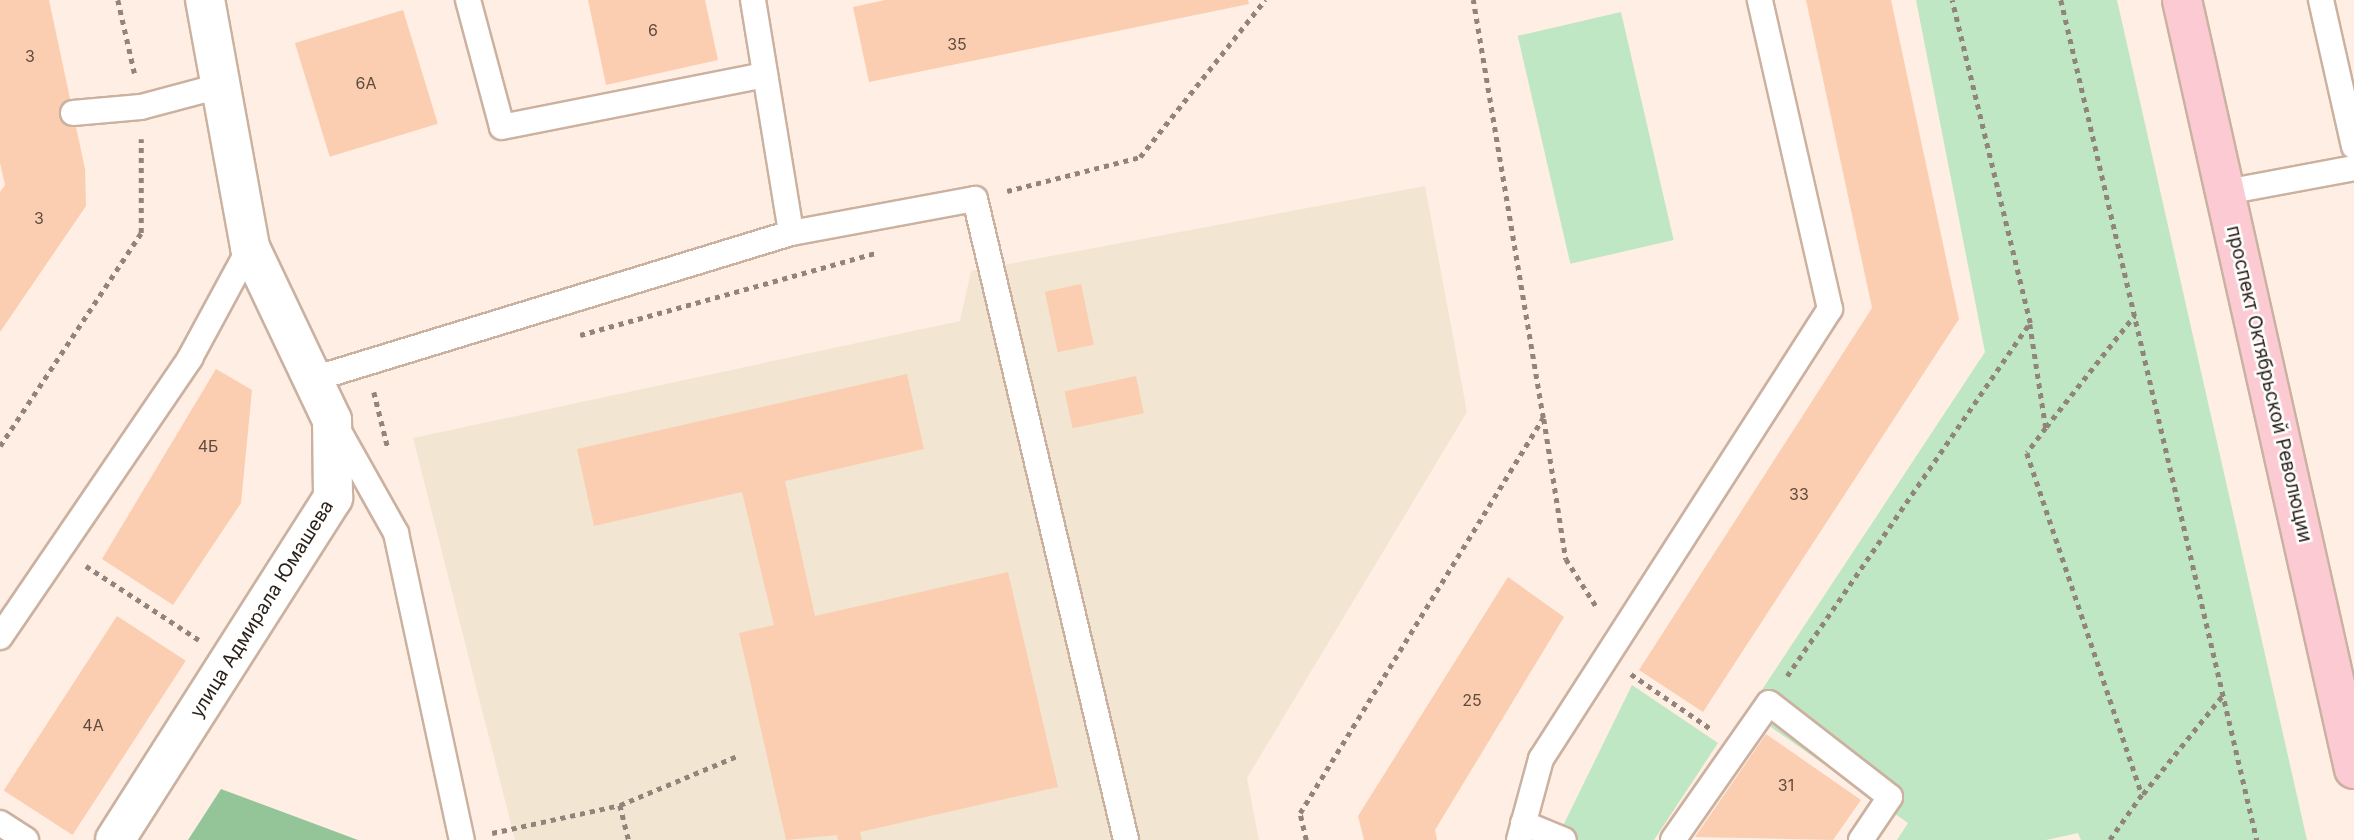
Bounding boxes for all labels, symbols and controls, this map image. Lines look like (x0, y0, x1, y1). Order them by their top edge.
house number: 6 (648, 20, 658, 40)
house number: 35 (947, 34, 967, 54)
house number: 3 (25, 46, 35, 66)
house number: 6А (356, 73, 376, 93)
house number: 3 (34, 208, 44, 228)
street label: проспект Октябрьской Революции (2221, 223, 2317, 545)
house number: 4Б (198, 436, 218, 456)
house number: 33 (1789, 484, 1809, 504)
street label: улица Адмирала Юмашева (185, 496, 339, 722)
house number: 25 (1462, 690, 1482, 710)
house number: 4А (82, 715, 104, 735)
house number: 31 (1778, 775, 1794, 795)

